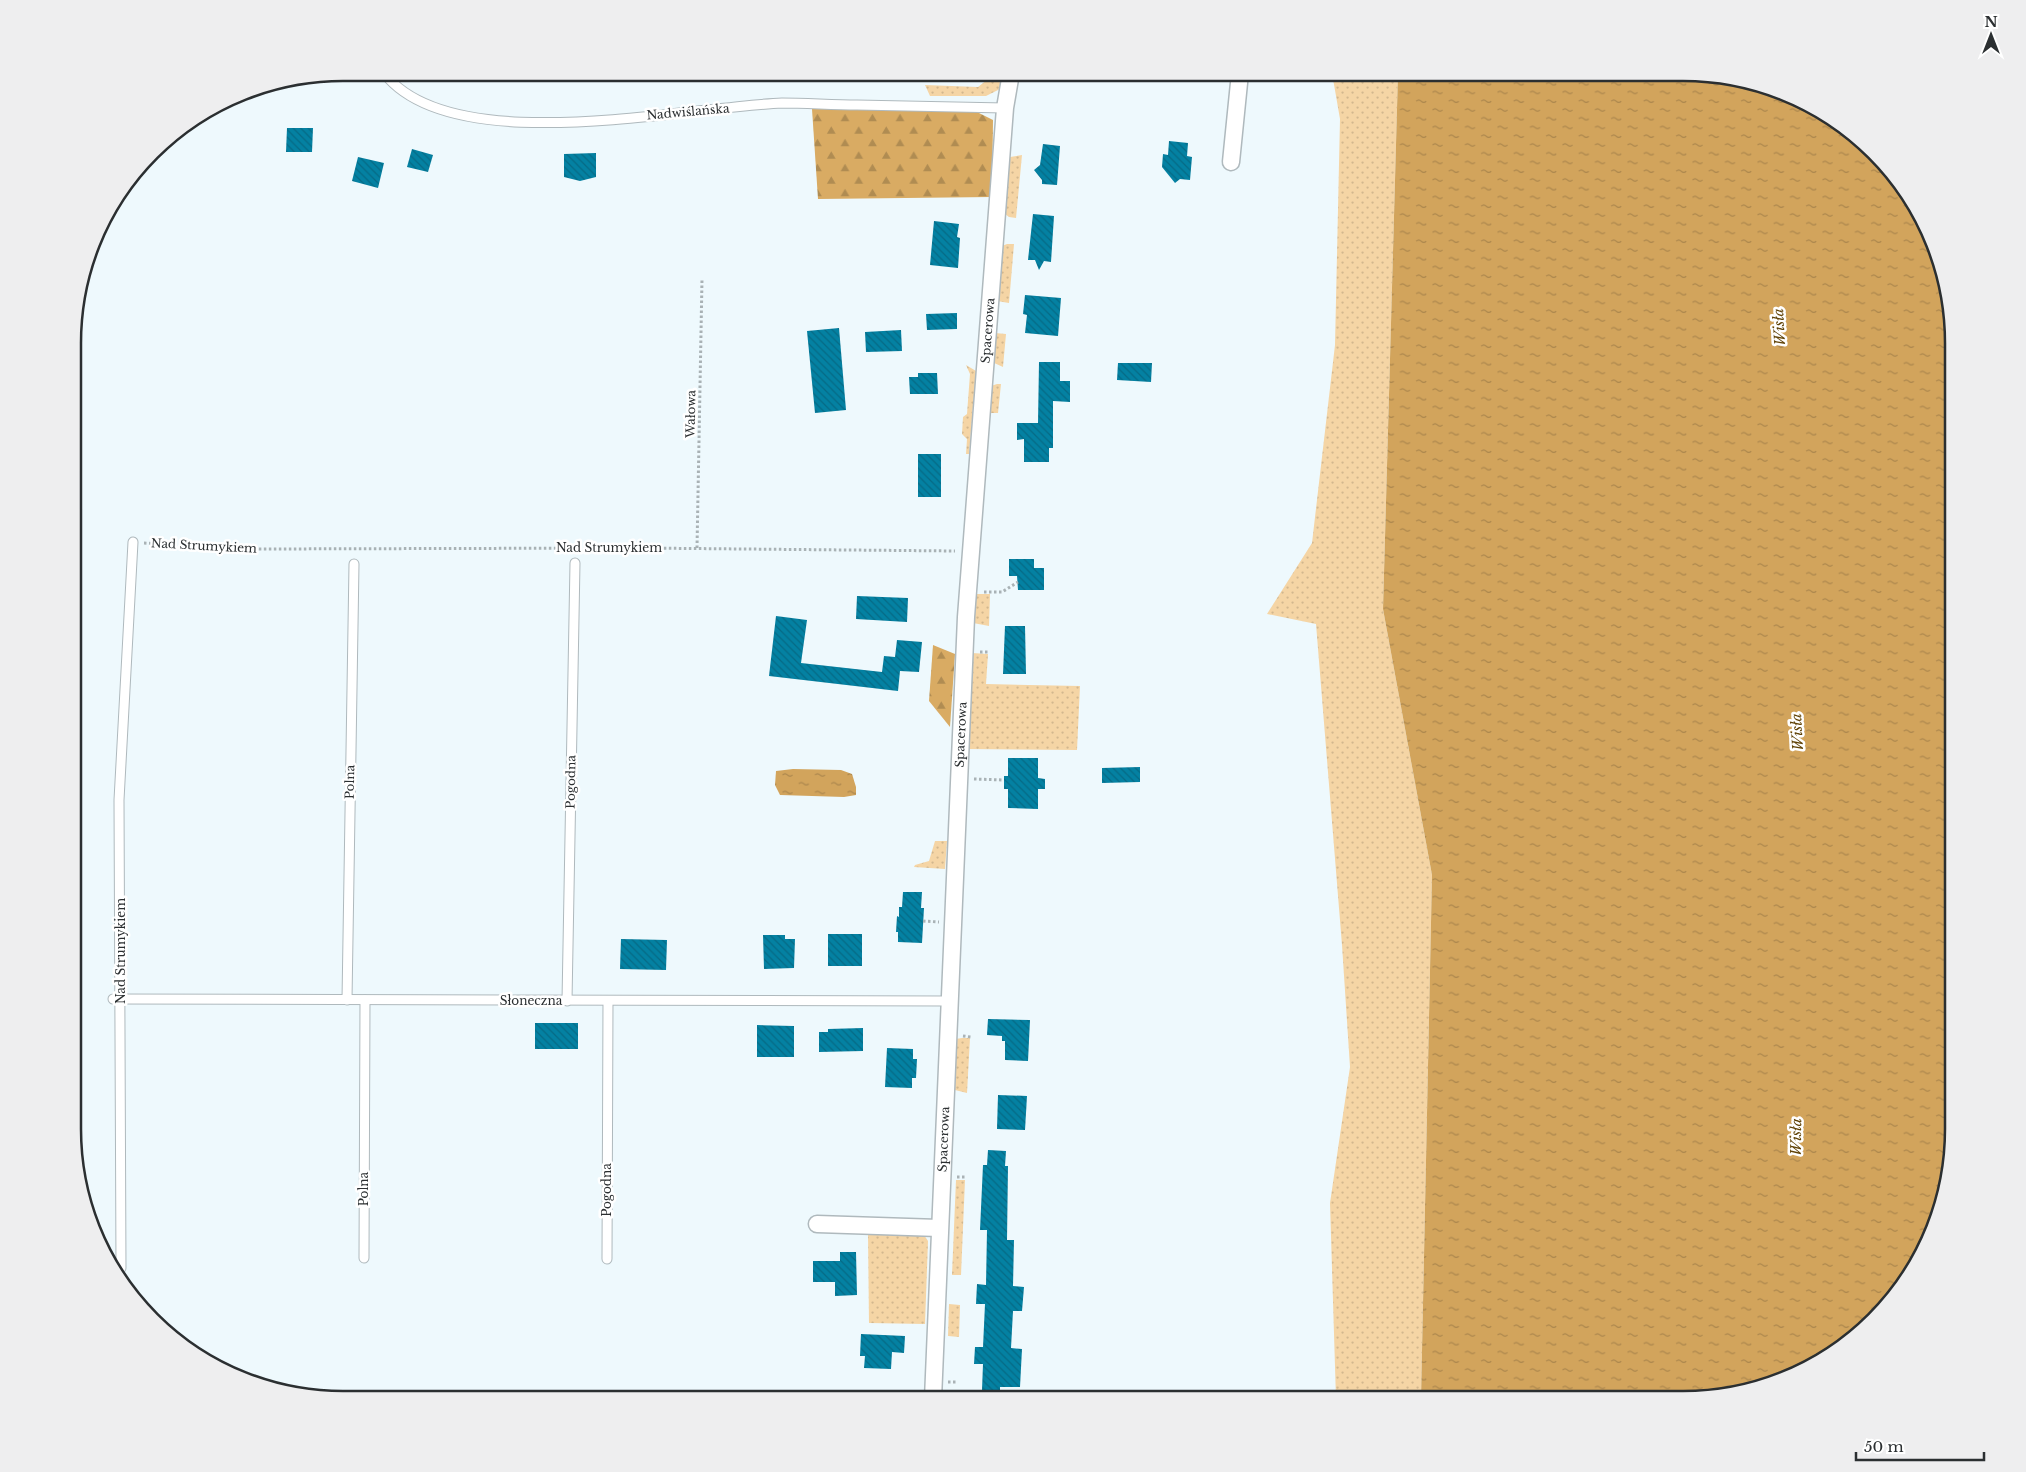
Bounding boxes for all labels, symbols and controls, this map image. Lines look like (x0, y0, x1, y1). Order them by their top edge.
north arrow (1966, 10, 2016, 60)
text: N (1984, 13, 1998, 31)
street label: Nadwiślańska (646, 100, 730, 123)
street label: Spacerowa (977, 297, 997, 364)
water label: Wisła (1769, 308, 1789, 346)
street label: Wałowa (683, 390, 698, 439)
street label: Nad Strumykiem (151, 535, 257, 556)
street label: Nad Strumykiem (556, 540, 662, 555)
street label: Spacerowa (952, 701, 969, 768)
water label: Wisła (1787, 713, 1807, 751)
street label: Pogodna (563, 755, 578, 809)
street label: Polna (342, 764, 357, 799)
street label: Nad Strumykiem (113, 898, 128, 1004)
street label: Słoneczna (500, 993, 563, 1008)
street label: Spacerowa (935, 1106, 952, 1172)
water label: Wisła (1787, 1118, 1805, 1156)
street label: Pogodna (599, 1163, 614, 1217)
street label: Polna (356, 1171, 371, 1206)
scale bar (1856, 1430, 1984, 1462)
text: 50 m (1864, 1437, 1904, 1456)

